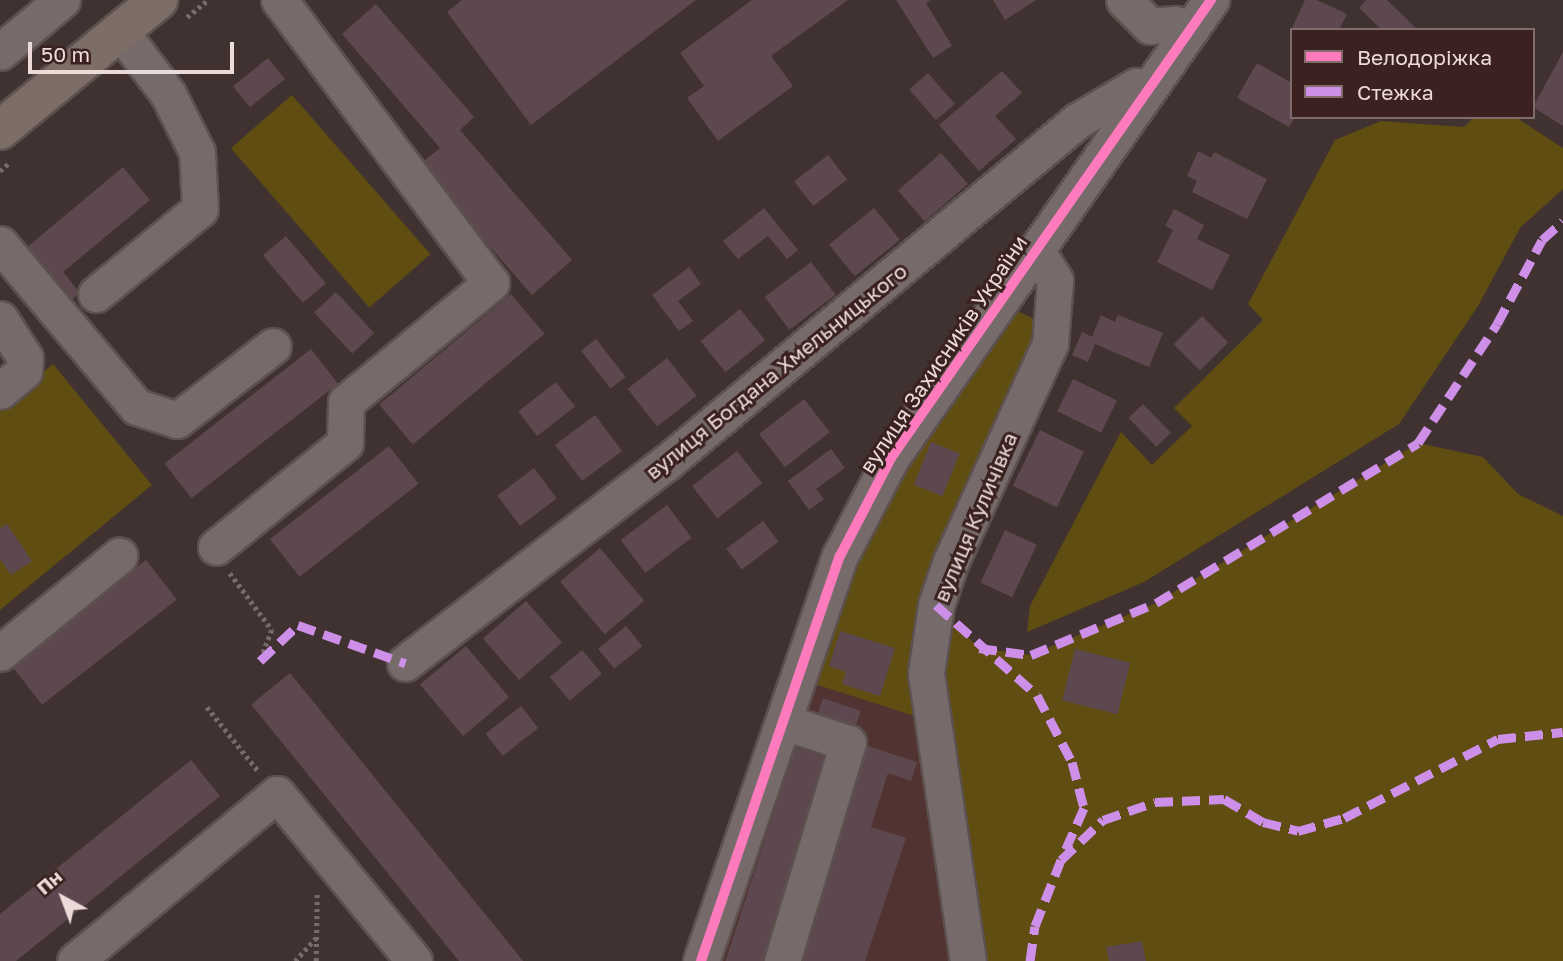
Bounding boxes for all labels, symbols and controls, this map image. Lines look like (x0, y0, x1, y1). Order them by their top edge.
scale bar (32, 28, 238, 72)
legend (1290, 28, 1535, 119)
text: 50 m (41, 41, 90, 67)
text: Велодоріжка (1357, 44, 1492, 70)
text: Стежка (1357, 79, 1434, 105)
street label: вулиця Захисників України (854, 230, 1032, 478)
street label: вулиця Богдана Хмельницького (640, 258, 912, 484)
street label: вулиця Куличівка (928, 429, 1022, 605)
north arrow (28, 863, 98, 933)
text: Пн (32, 865, 66, 899)

